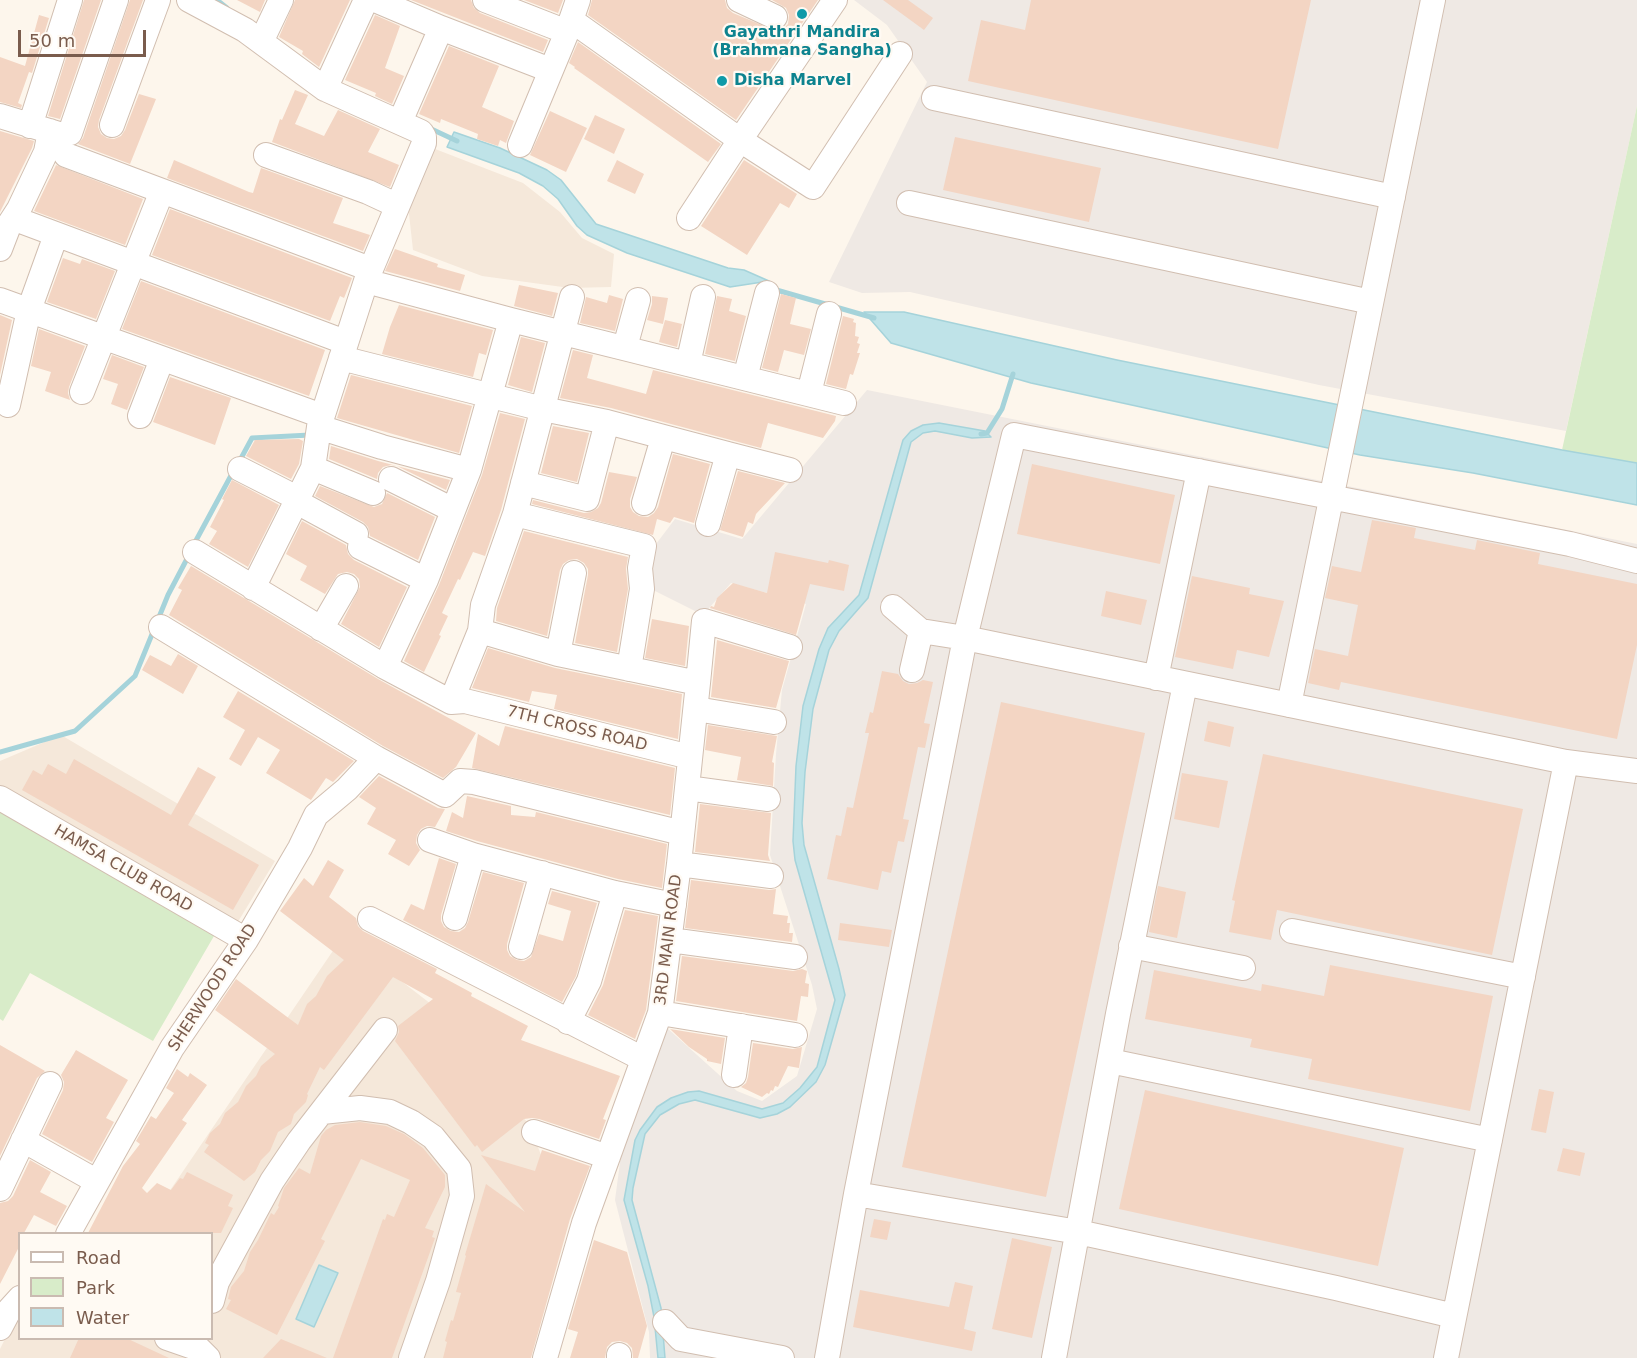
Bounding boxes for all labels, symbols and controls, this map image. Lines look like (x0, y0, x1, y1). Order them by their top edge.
marker: Gayathri Mandira (Brahmana Sangha) (795, 7, 809, 21)
scale bar (21, 18, 148, 56)
place label: Gayathri Mandira (Brahmana Sangha) (712, 23, 892, 61)
text: 50 m (29, 30, 75, 51)
place label: Disha Marvel (734, 71, 851, 91)
marker: Disha Marvel (715, 74, 729, 88)
street label: 7TH CROSS ROAD (505, 702, 649, 756)
street label: HAMSA CLUB ROAD (50, 821, 196, 917)
street label: 3RD MAIN ROAD (651, 873, 687, 1007)
street label: SHERWOOD ROAD (165, 921, 261, 1055)
legend (18, 1232, 213, 1340)
text: Road (76, 1247, 121, 1268)
text: Park (76, 1277, 115, 1298)
text: Water (76, 1307, 129, 1328)

